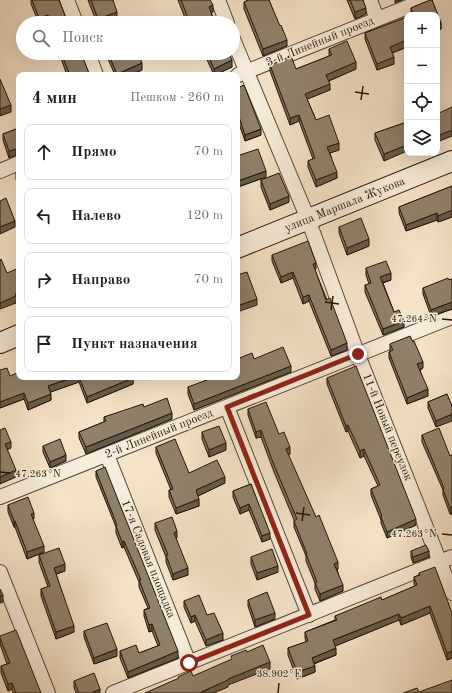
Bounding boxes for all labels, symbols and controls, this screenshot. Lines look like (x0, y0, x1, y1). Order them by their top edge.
map controls (404, 12, 440, 156)
button: + (404, 12, 440, 48)
street label: 3-й Линейный проезд (264, 15, 376, 69)
search box (16, 16, 240, 60)
icon: search (30, 27, 52, 49)
text: Поиск (62, 31, 103, 46)
button: − (404, 48, 440, 84)
button: locate (404, 84, 440, 120)
text: 4 мин (32, 90, 77, 107)
text: Пешком · 260 m (130, 91, 224, 104)
button: layers (404, 120, 440, 156)
icon: ahead (33, 141, 55, 163)
text: Прямо (71, 145, 117, 160)
text: 70 m (194, 145, 223, 158)
street label: улица Маршала Жукова (283, 175, 407, 235)
icon: left (33, 205, 55, 227)
text: Налево (71, 209, 121, 224)
text: 120 m (186, 209, 223, 222)
icon: right (33, 269, 55, 291)
text: Направо (71, 273, 130, 288)
text: 70 m (194, 273, 223, 286)
text: 47.264°N (391, 314, 437, 324)
icon: arrive (33, 333, 55, 355)
text: Пункт назначения (71, 337, 198, 352)
route end (349, 345, 367, 363)
street label: 11-й Новый переулок (360, 372, 414, 482)
street label: 2-й Линейный проезд (103, 407, 215, 461)
text: 47.263°N (15, 469, 61, 479)
street label: 17-я Садовая площадка (119, 498, 177, 620)
text: 47.263°N (391, 529, 437, 539)
route start (180, 654, 198, 672)
text: 38.902°E (257, 669, 301, 679)

